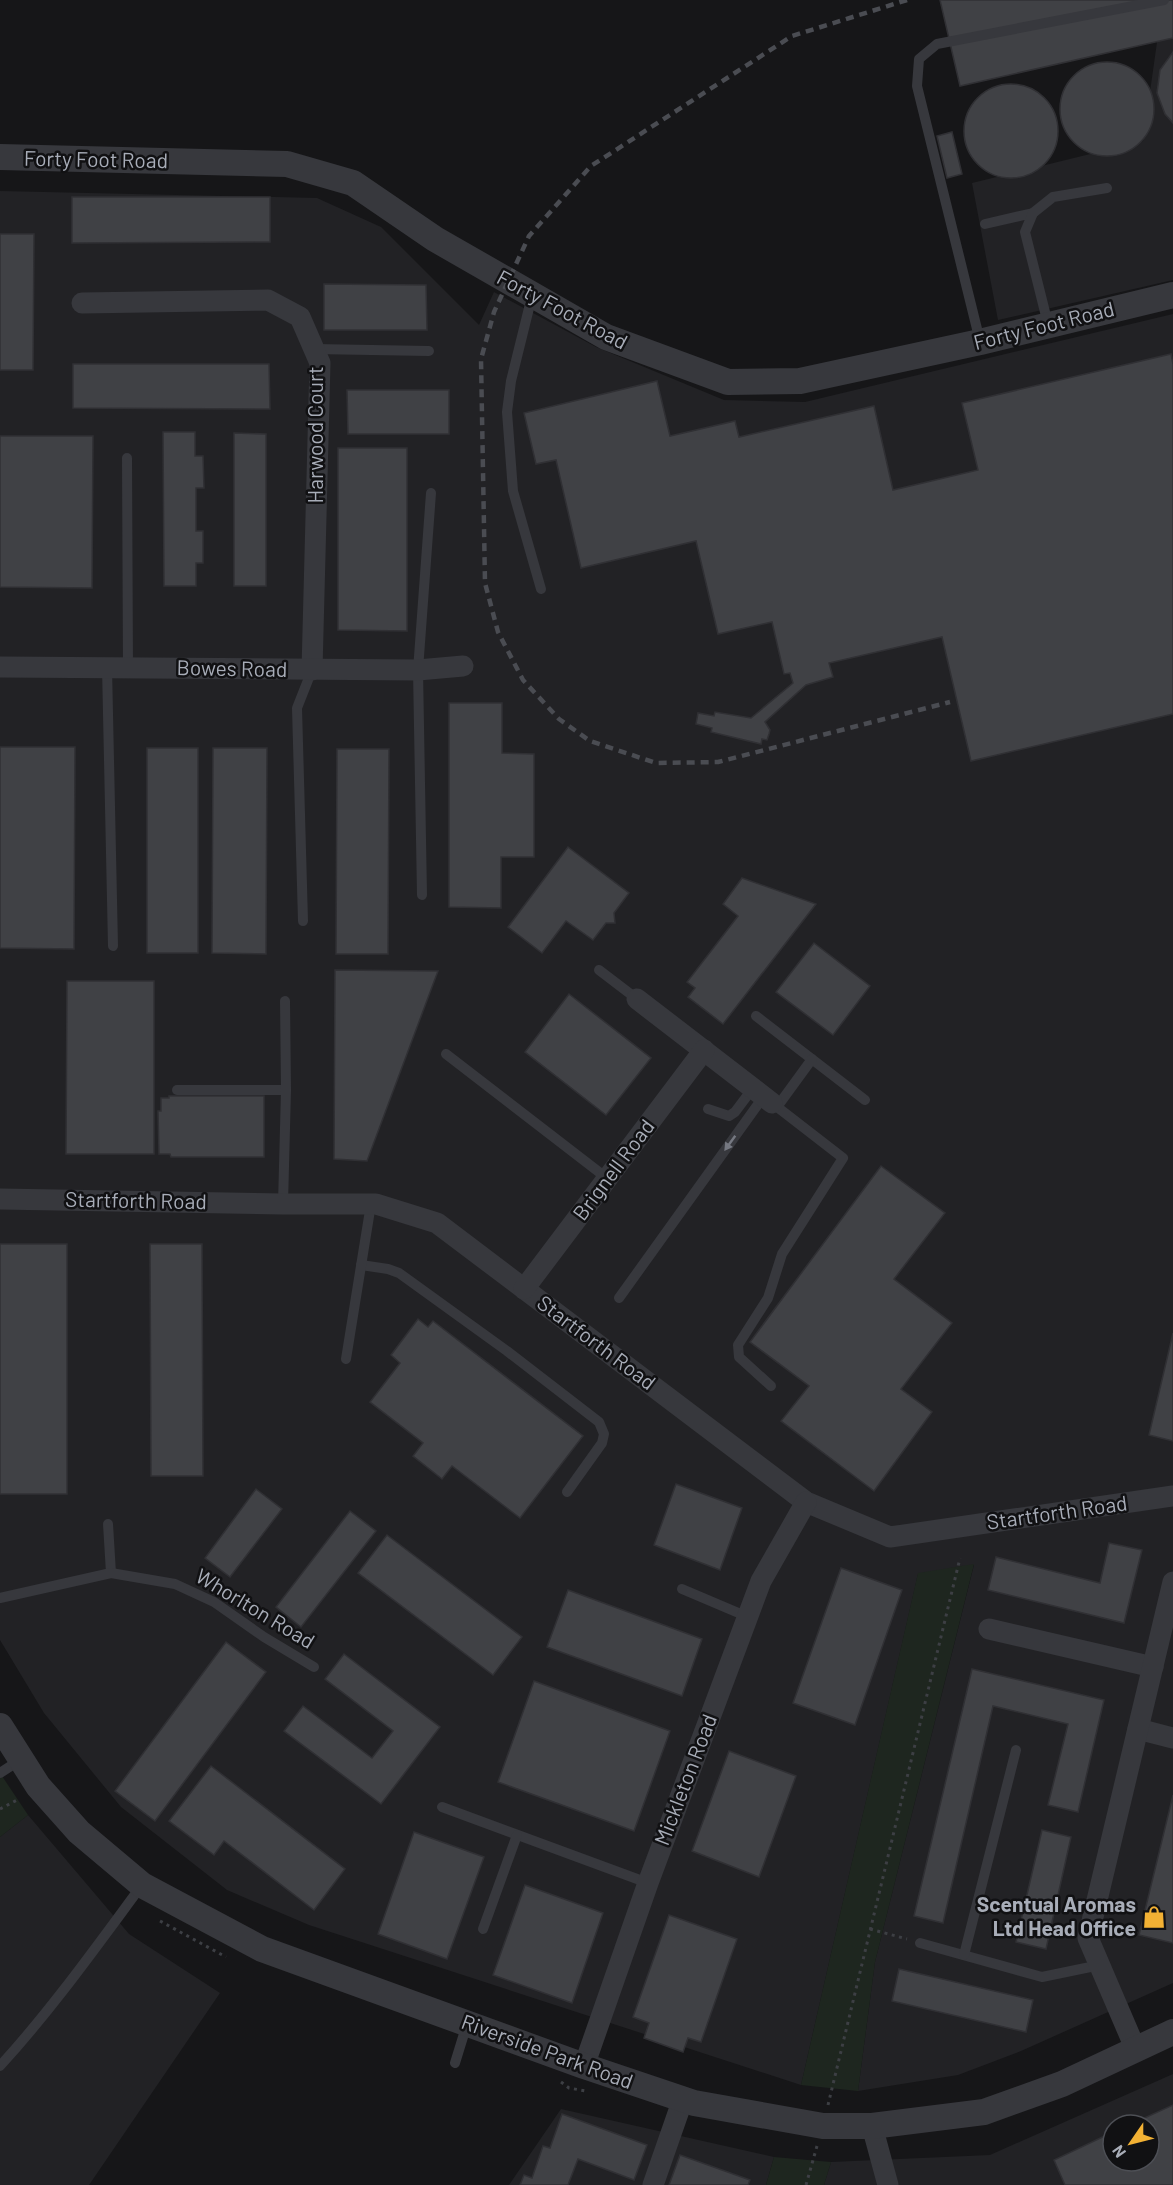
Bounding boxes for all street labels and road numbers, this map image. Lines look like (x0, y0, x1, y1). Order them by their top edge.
street label: Forty Foot Road (24, 145, 168, 172)
street label: Forty Foot Road (493, 264, 632, 354)
street label: Forty Foot Road (971, 295, 1117, 354)
street label: Harwood Court (302, 366, 327, 504)
street label: Bowes Road (176, 654, 288, 681)
street label: Brignell Road (567, 1114, 659, 1225)
street label: Startforth Road (65, 1186, 207, 1213)
street label: Startforth Road (533, 1289, 661, 1394)
street label: Startforth Road (985, 1489, 1129, 1534)
street label: Whorlton Road (192, 1562, 320, 1653)
street label: Mickleton Road (648, 1710, 721, 1849)
street label: Riverside Park Road (458, 2008, 637, 2093)

